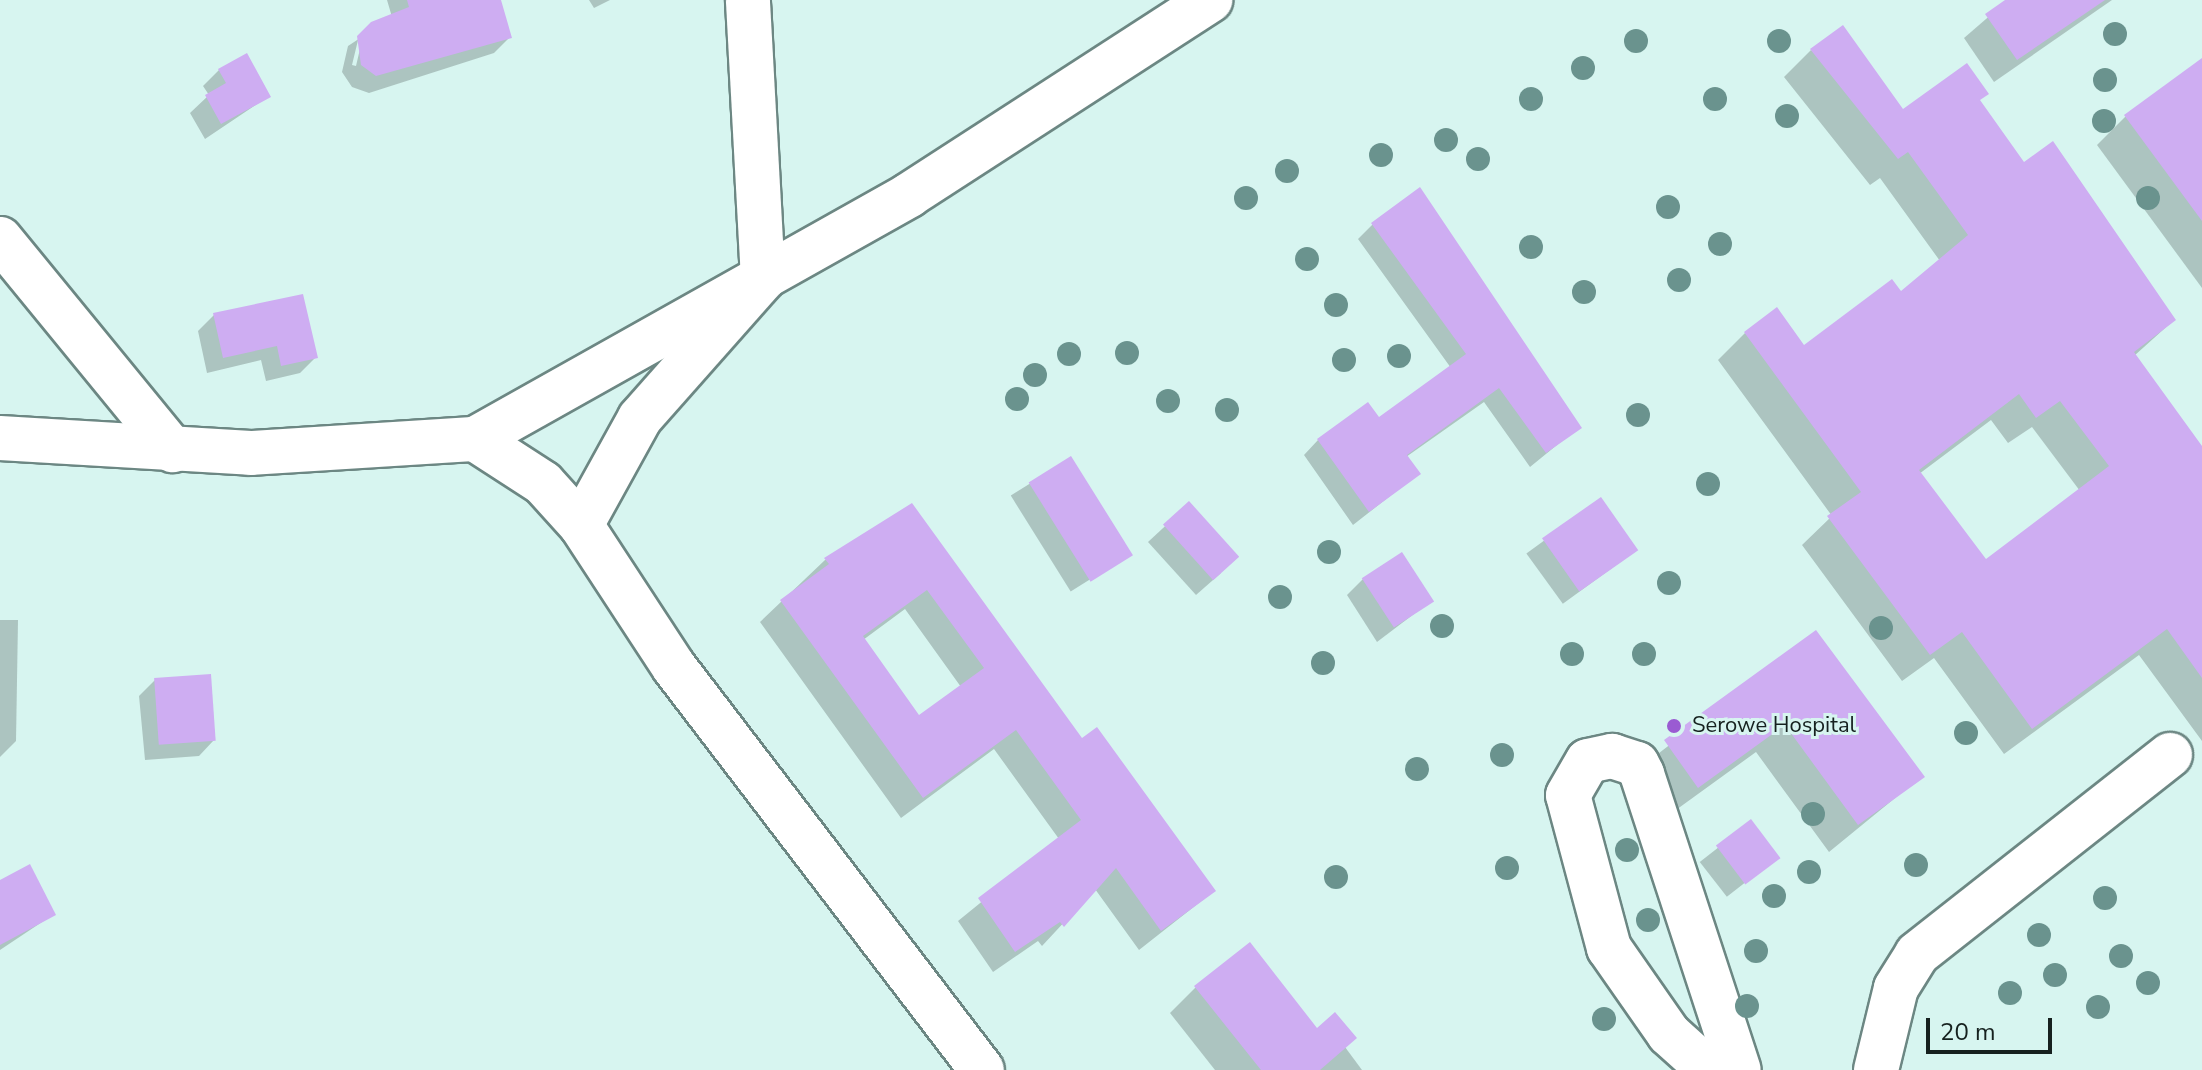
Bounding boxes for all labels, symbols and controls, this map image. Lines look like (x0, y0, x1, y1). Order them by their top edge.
place label: Serowe Hospital (1692, 713, 1856, 739)
marker: Serowe Hospital (1663, 715, 1685, 737)
scale bar (1930, 1002, 2056, 1052)
text: 20 m (1940, 1016, 1996, 1048)

